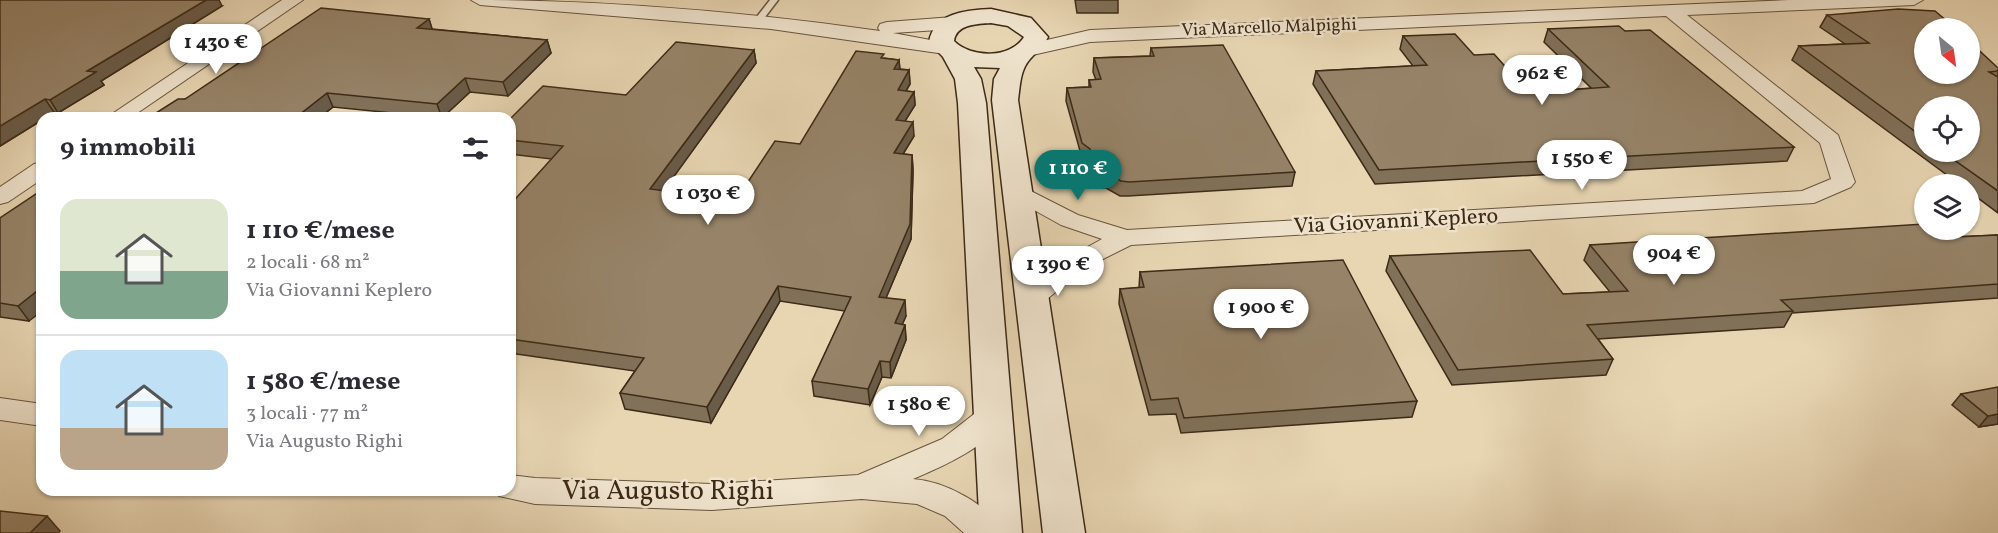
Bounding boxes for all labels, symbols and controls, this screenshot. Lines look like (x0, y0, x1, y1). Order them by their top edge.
street label: Via Marcello Malpighi (1181, 12, 1357, 44)
north arrow (1914, 18, 1980, 84)
map controls (1914, 18, 1980, 240)
pin: 1 430 € (161, 24, 271, 75)
text: 1 430 € (184, 29, 248, 57)
pin: 962 € (1500, 55, 1584, 106)
text: 962 € (1516, 60, 1568, 88)
button: locate (1914, 96, 1980, 162)
text: 9 immobili (60, 130, 196, 166)
icon: filters (459, 132, 492, 165)
pin: 1 550 € (1527, 140, 1637, 191)
text: 1 550 € (1551, 145, 1613, 173)
pin: 1 110 € (1023, 150, 1133, 201)
text: 1 110 € (1048, 155, 1108, 183)
button: layers (1914, 174, 1980, 240)
pin: 1 030 € (653, 175, 763, 226)
text: 1 030 € (675, 180, 741, 208)
street label: Via Giovanni Keplero (1293, 201, 1499, 243)
text: 1 110 €/mese (246, 213, 395, 249)
icon: home (108, 223, 180, 295)
pin: 904 € (1632, 235, 1716, 286)
text: 904 € (1647, 240, 1701, 268)
pin: 1 390 € (1003, 246, 1113, 297)
text: 2 locali · 68 m² (246, 249, 370, 277)
text: 1 390 € (1026, 251, 1090, 279)
text: Via Giovanni Keplero (246, 277, 432, 305)
pin: 1 900 € (1206, 289, 1316, 340)
text: 1 900 € (1228, 294, 1294, 322)
text: 1 580 €/mese (246, 364, 400, 400)
icon: home (108, 374, 180, 446)
pin: 1 580 € (864, 386, 974, 437)
text: 1 580 € (887, 391, 951, 419)
text: 3 locali · 77 m² (246, 400, 368, 428)
text: Via Augusto Righi (246, 428, 403, 456)
street label: Via Augusto Righi (562, 473, 774, 511)

